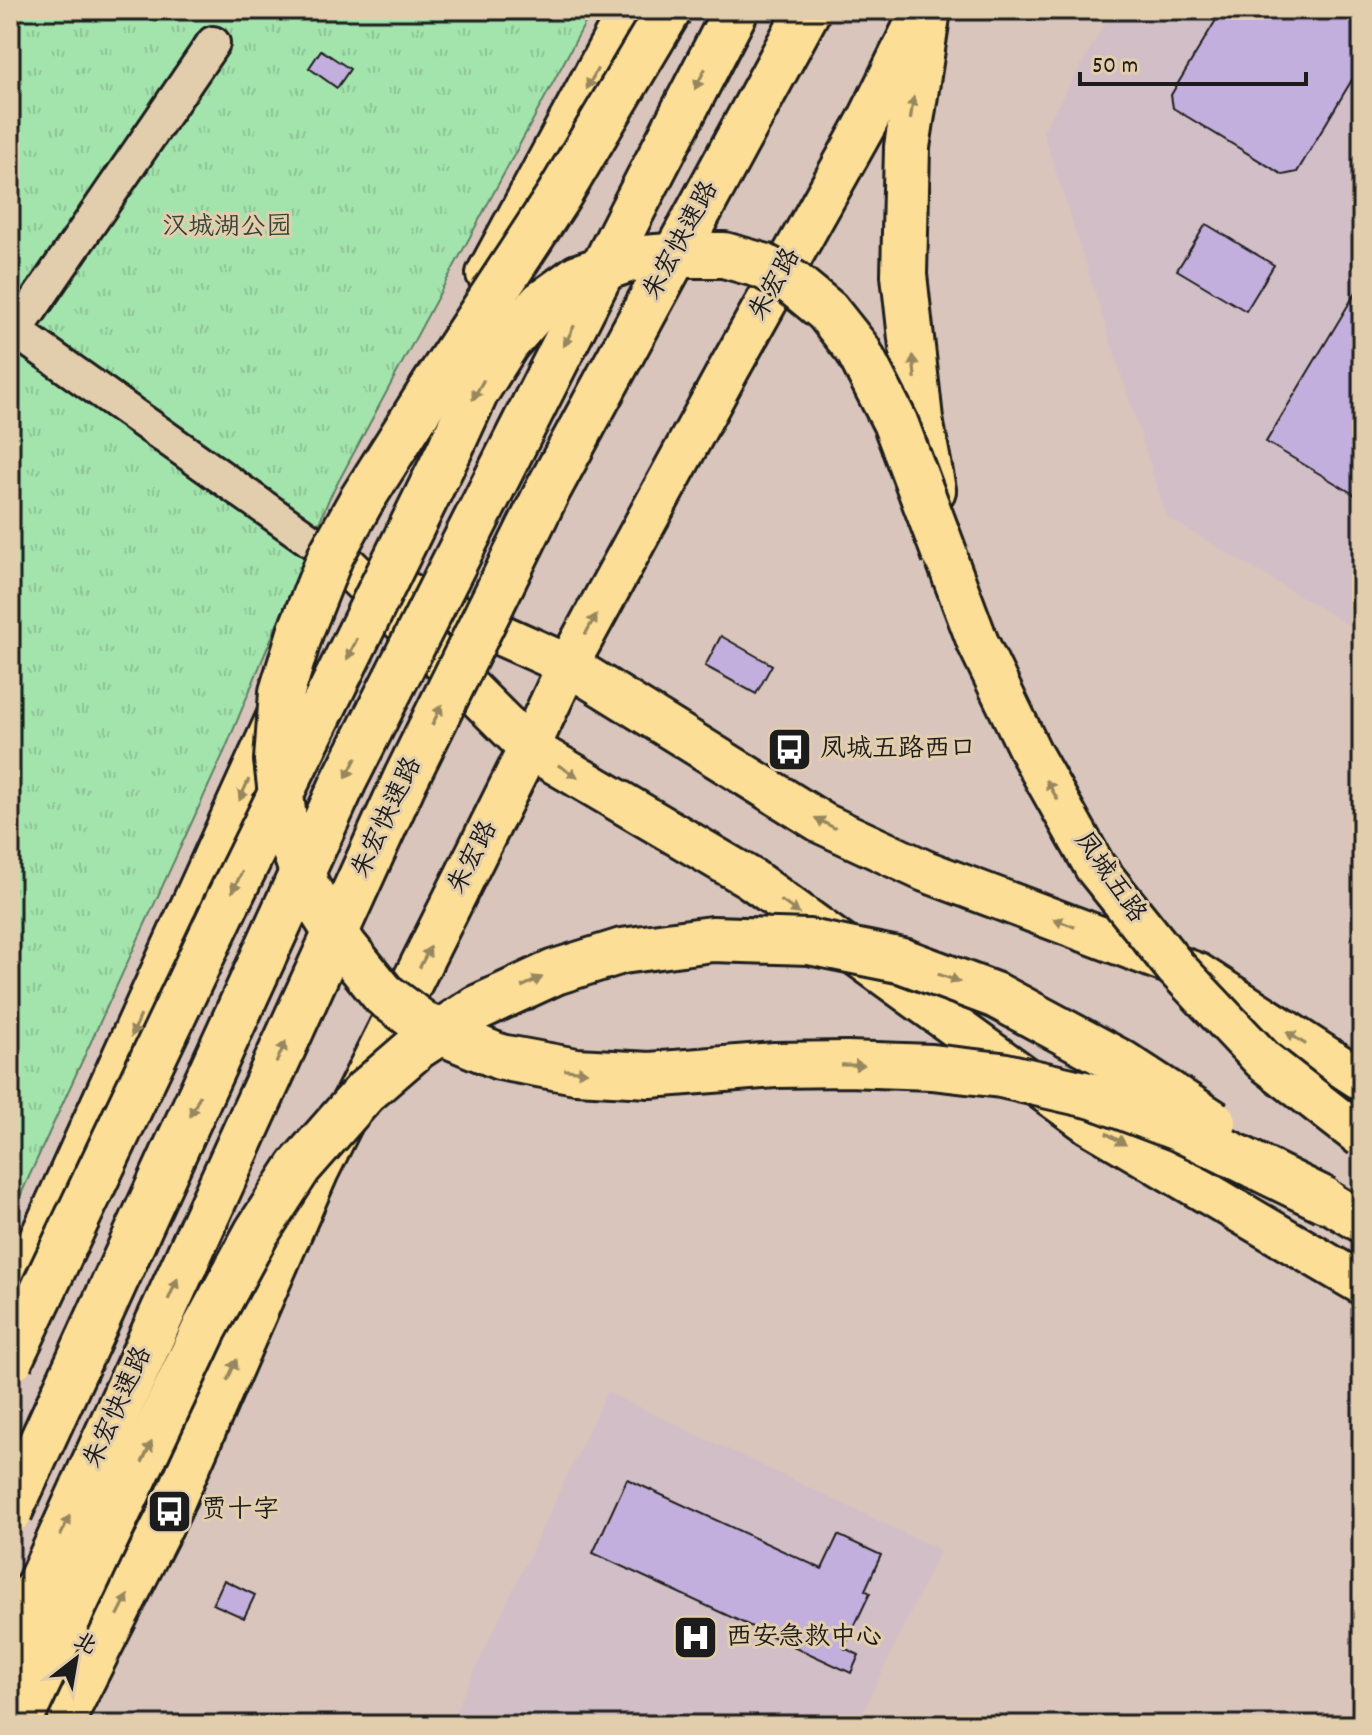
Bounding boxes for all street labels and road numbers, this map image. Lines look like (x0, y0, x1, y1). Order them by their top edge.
street label: 朱宏快速路 (635, 175, 729, 307)
street label: 朱宏路 (741, 242, 811, 328)
street label: 朱宏快速路 (344, 751, 432, 885)
street label: 朱宏路 (440, 815, 508, 901)
street label: 凤城五路 (1064, 825, 1154, 931)
street label: 朱宏快速路 (76, 1341, 162, 1475)

